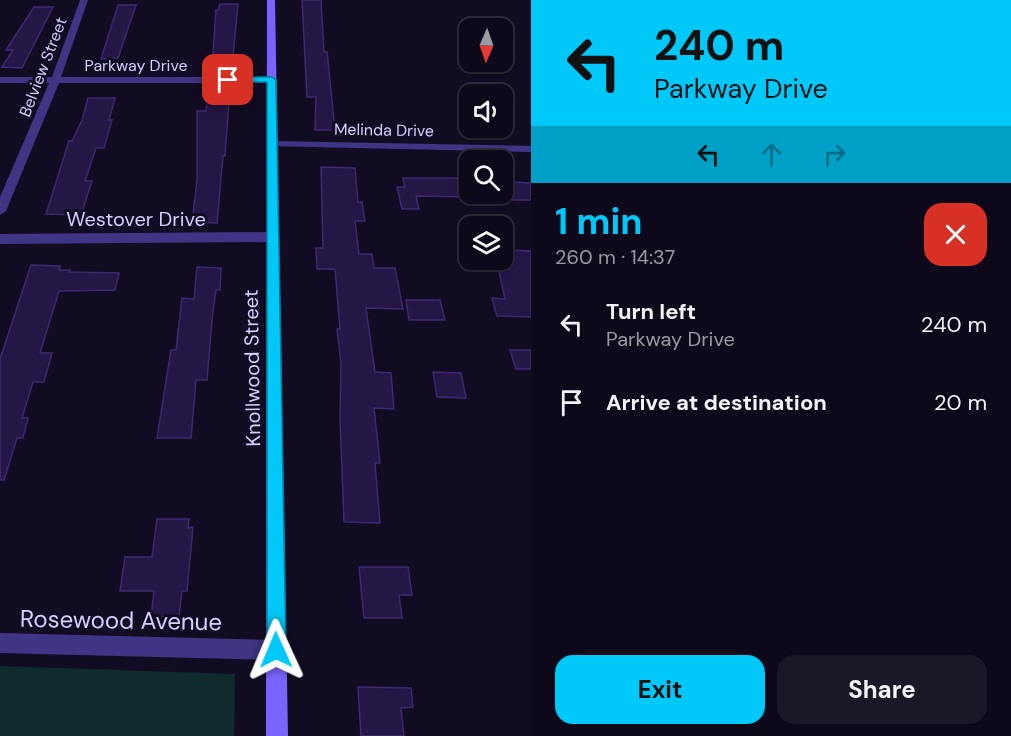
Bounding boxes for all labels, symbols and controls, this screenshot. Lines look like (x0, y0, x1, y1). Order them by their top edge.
street label: Belview Street (14, 14, 72, 120)
north arrow (459, 18, 513, 72)
map controls (459, 18, 513, 270)
text: 240 m (654, 18, 784, 73)
icon: left (555, 24, 633, 102)
pin (202, 54, 253, 105)
street label: Parkway Drive (84, 55, 188, 76)
icon: arrive (211, 63, 244, 96)
text: Parkway Drive (654, 71, 828, 106)
button: sound (459, 84, 513, 138)
street label: Melinda Drive (334, 119, 434, 141)
icon: left (692, 138, 725, 171)
icon: ahead (755, 138, 788, 171)
icon: right (818, 138, 851, 171)
button: search (459, 150, 513, 204)
text: 1 min (555, 198, 643, 245)
button: close (924, 203, 987, 266)
street label: Westover Drive (66, 206, 206, 232)
button: layers (459, 216, 513, 270)
text: 260 m · 14:37 (555, 244, 675, 270)
street label: Knollwood Street (238, 289, 266, 447)
text: Turn left (606, 297, 696, 326)
icon: left (555, 308, 588, 341)
text: 240 m (921, 310, 987, 339)
text: Parkway Drive (606, 326, 735, 352)
icon: arrive (555, 386, 588, 419)
text: Arrive at destination (606, 388, 827, 417)
text: 20 m (934, 388, 987, 417)
street label: Rosewood Avenue (20, 603, 222, 637)
position arrow (244, 618, 308, 682)
button: Exit (555, 655, 765, 724)
button: Share (777, 655, 987, 724)

